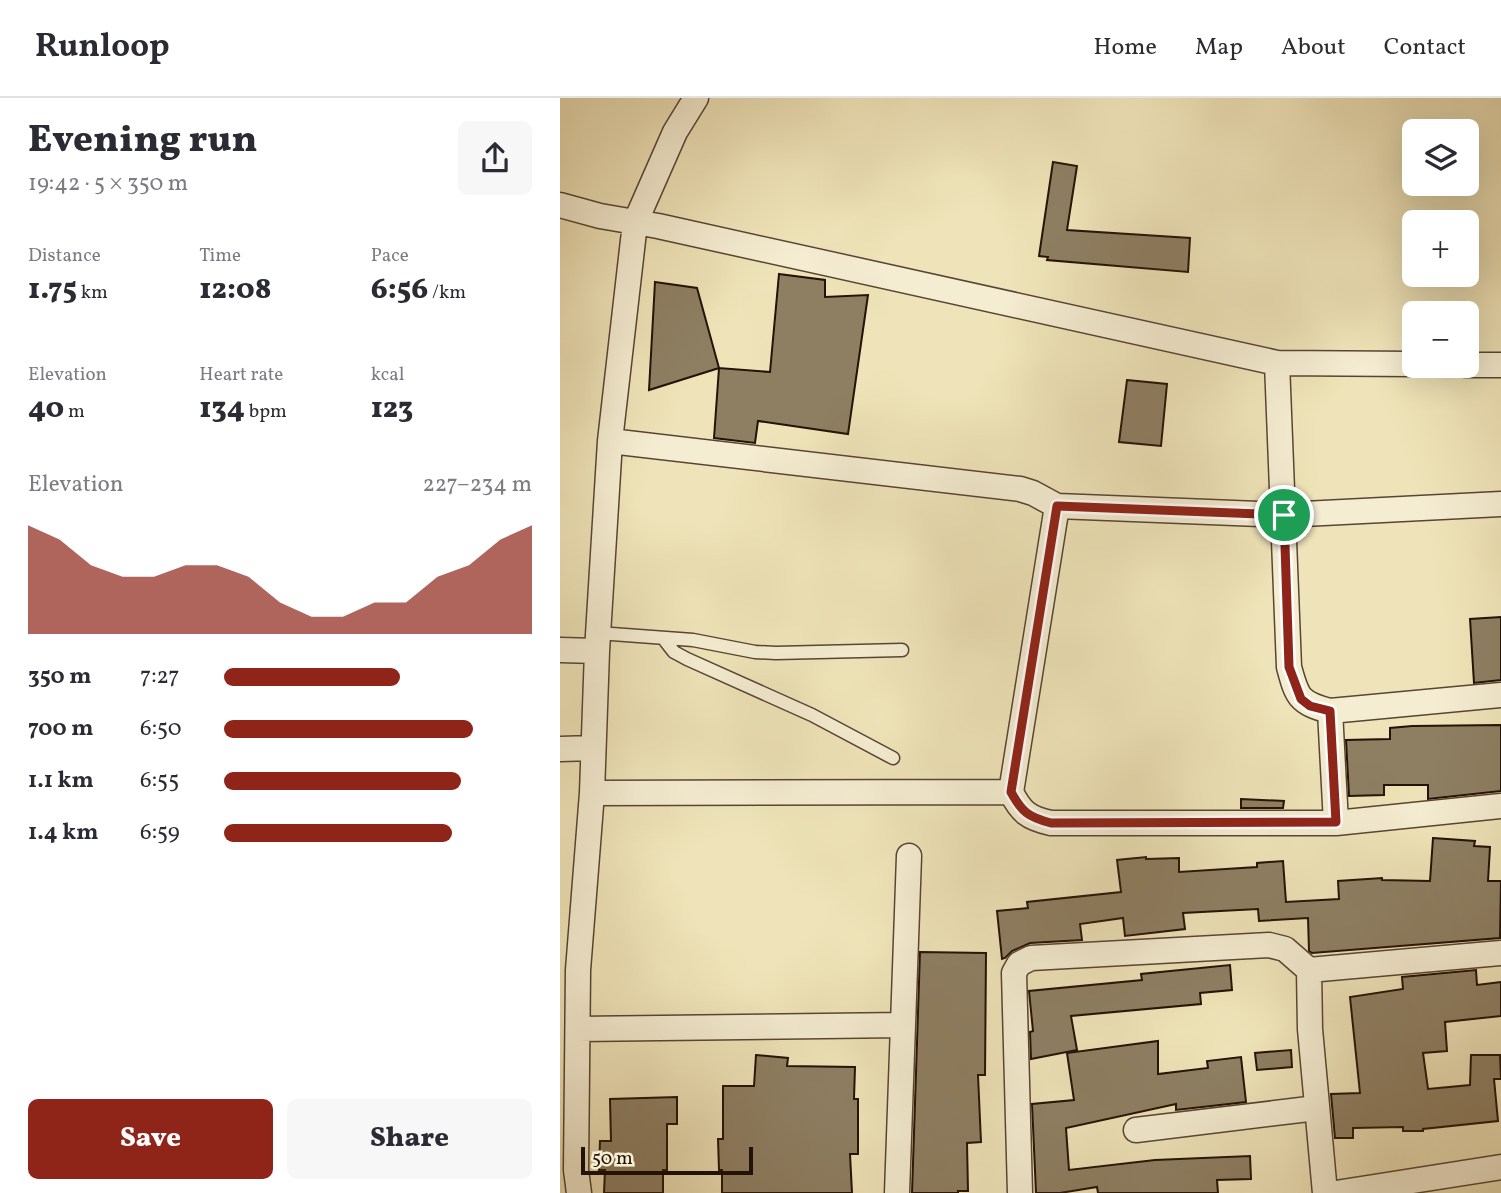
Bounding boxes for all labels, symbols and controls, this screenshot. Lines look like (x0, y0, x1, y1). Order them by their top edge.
text: Runloop (35, 25, 170, 71)
text: Home (1093, 31, 1157, 65)
text: Map (1195, 31, 1243, 65)
text: About (1281, 31, 1346, 65)
text: Contact (1384, 31, 1466, 65)
text: Evening run (28, 115, 258, 168)
map controls (1402, 119, 1479, 378)
button: layers (1402, 119, 1479, 196)
button: share (458, 121, 532, 195)
text: 19:42 · 5 × 350 m (28, 168, 188, 200)
button: + (1402, 210, 1479, 287)
text: Distance (28, 243, 101, 269)
text: Time (199, 243, 241, 269)
text: Pace (371, 243, 409, 269)
text: 1.75 (28, 269, 77, 311)
text: 12:08 (199, 269, 272, 311)
text: 6:56 (371, 269, 428, 311)
text: km (77, 280, 108, 306)
text: /km (428, 280, 466, 306)
button: − (1402, 301, 1479, 378)
text: Elevation (28, 362, 107, 388)
text: Heart rate (199, 362, 283, 388)
text: kcal (371, 362, 404, 388)
text: 40 (28, 388, 64, 430)
text: 134 (199, 388, 245, 430)
text: 123 (371, 388, 413, 430)
text: m (64, 399, 85, 425)
text: bpm (245, 399, 287, 425)
text: Elevation (28, 469, 124, 501)
text: 227–234 m (422, 469, 532, 501)
pin (1254, 485, 1314, 545)
icon: arrive (1265, 496, 1303, 534)
text: 350 m (28, 661, 92, 693)
text: 7:27 (140, 661, 180, 693)
text: 700 m (28, 713, 94, 745)
text: 6:50 (140, 713, 182, 745)
text: 1.1 km (28, 765, 94, 797)
text: 6:55 (140, 765, 179, 797)
text: 1.4 km (28, 817, 99, 849)
text: 6:59 (140, 817, 180, 849)
button: Save (28, 1099, 273, 1179)
button: Share (287, 1099, 532, 1179)
scale bar (581, 1144, 752, 1176)
text: 50 m (592, 1146, 633, 1172)

